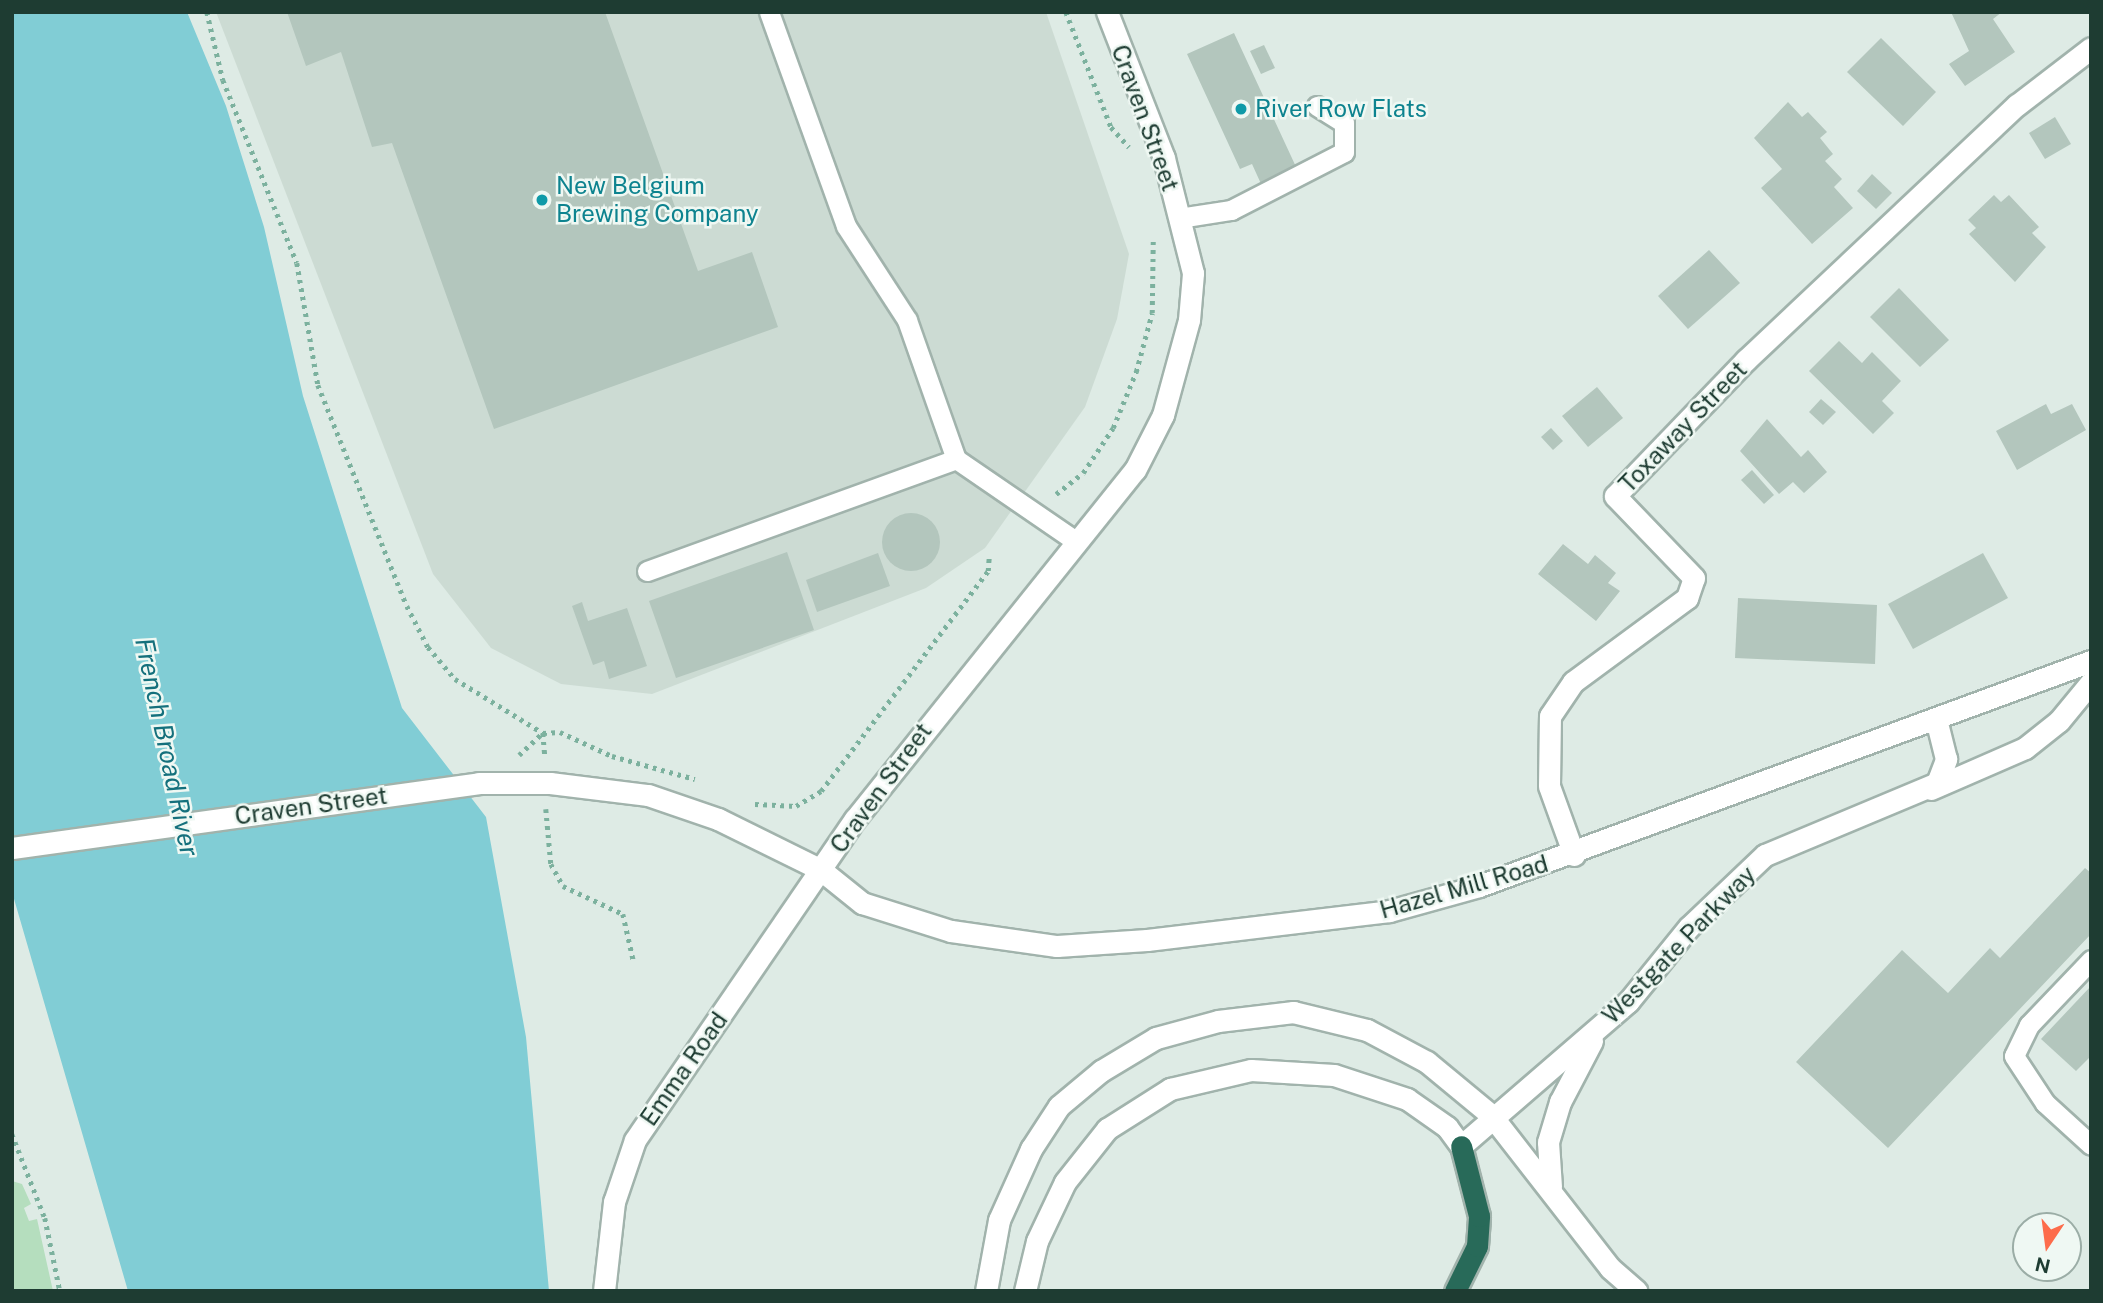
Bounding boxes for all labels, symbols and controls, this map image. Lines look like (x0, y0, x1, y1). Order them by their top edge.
street label: Craven Street (1105, 41, 1185, 195)
place label: River Row Flats (1255, 95, 1427, 123)
marker: River Row Flats (1233, 101, 1249, 117)
place label: New Belgium Brewing Company (556, 172, 759, 228)
marker: New Belgium Brewing Company (534, 192, 550, 208)
street label: Toxaway Street (1613, 355, 1753, 499)
water label: French Broad River (129, 635, 205, 859)
street label: Craven Street (824, 717, 938, 859)
street label: Craven Street (233, 781, 389, 831)
street label: Hazel Mill Road (1376, 849, 1552, 925)
street label: Westgate Parkway (1596, 860, 1762, 1030)
street label: Emma Road (634, 1007, 734, 1131)
north arrow (2012, 1212, 2082, 1282)
text: N (2033, 1253, 2052, 1278)

